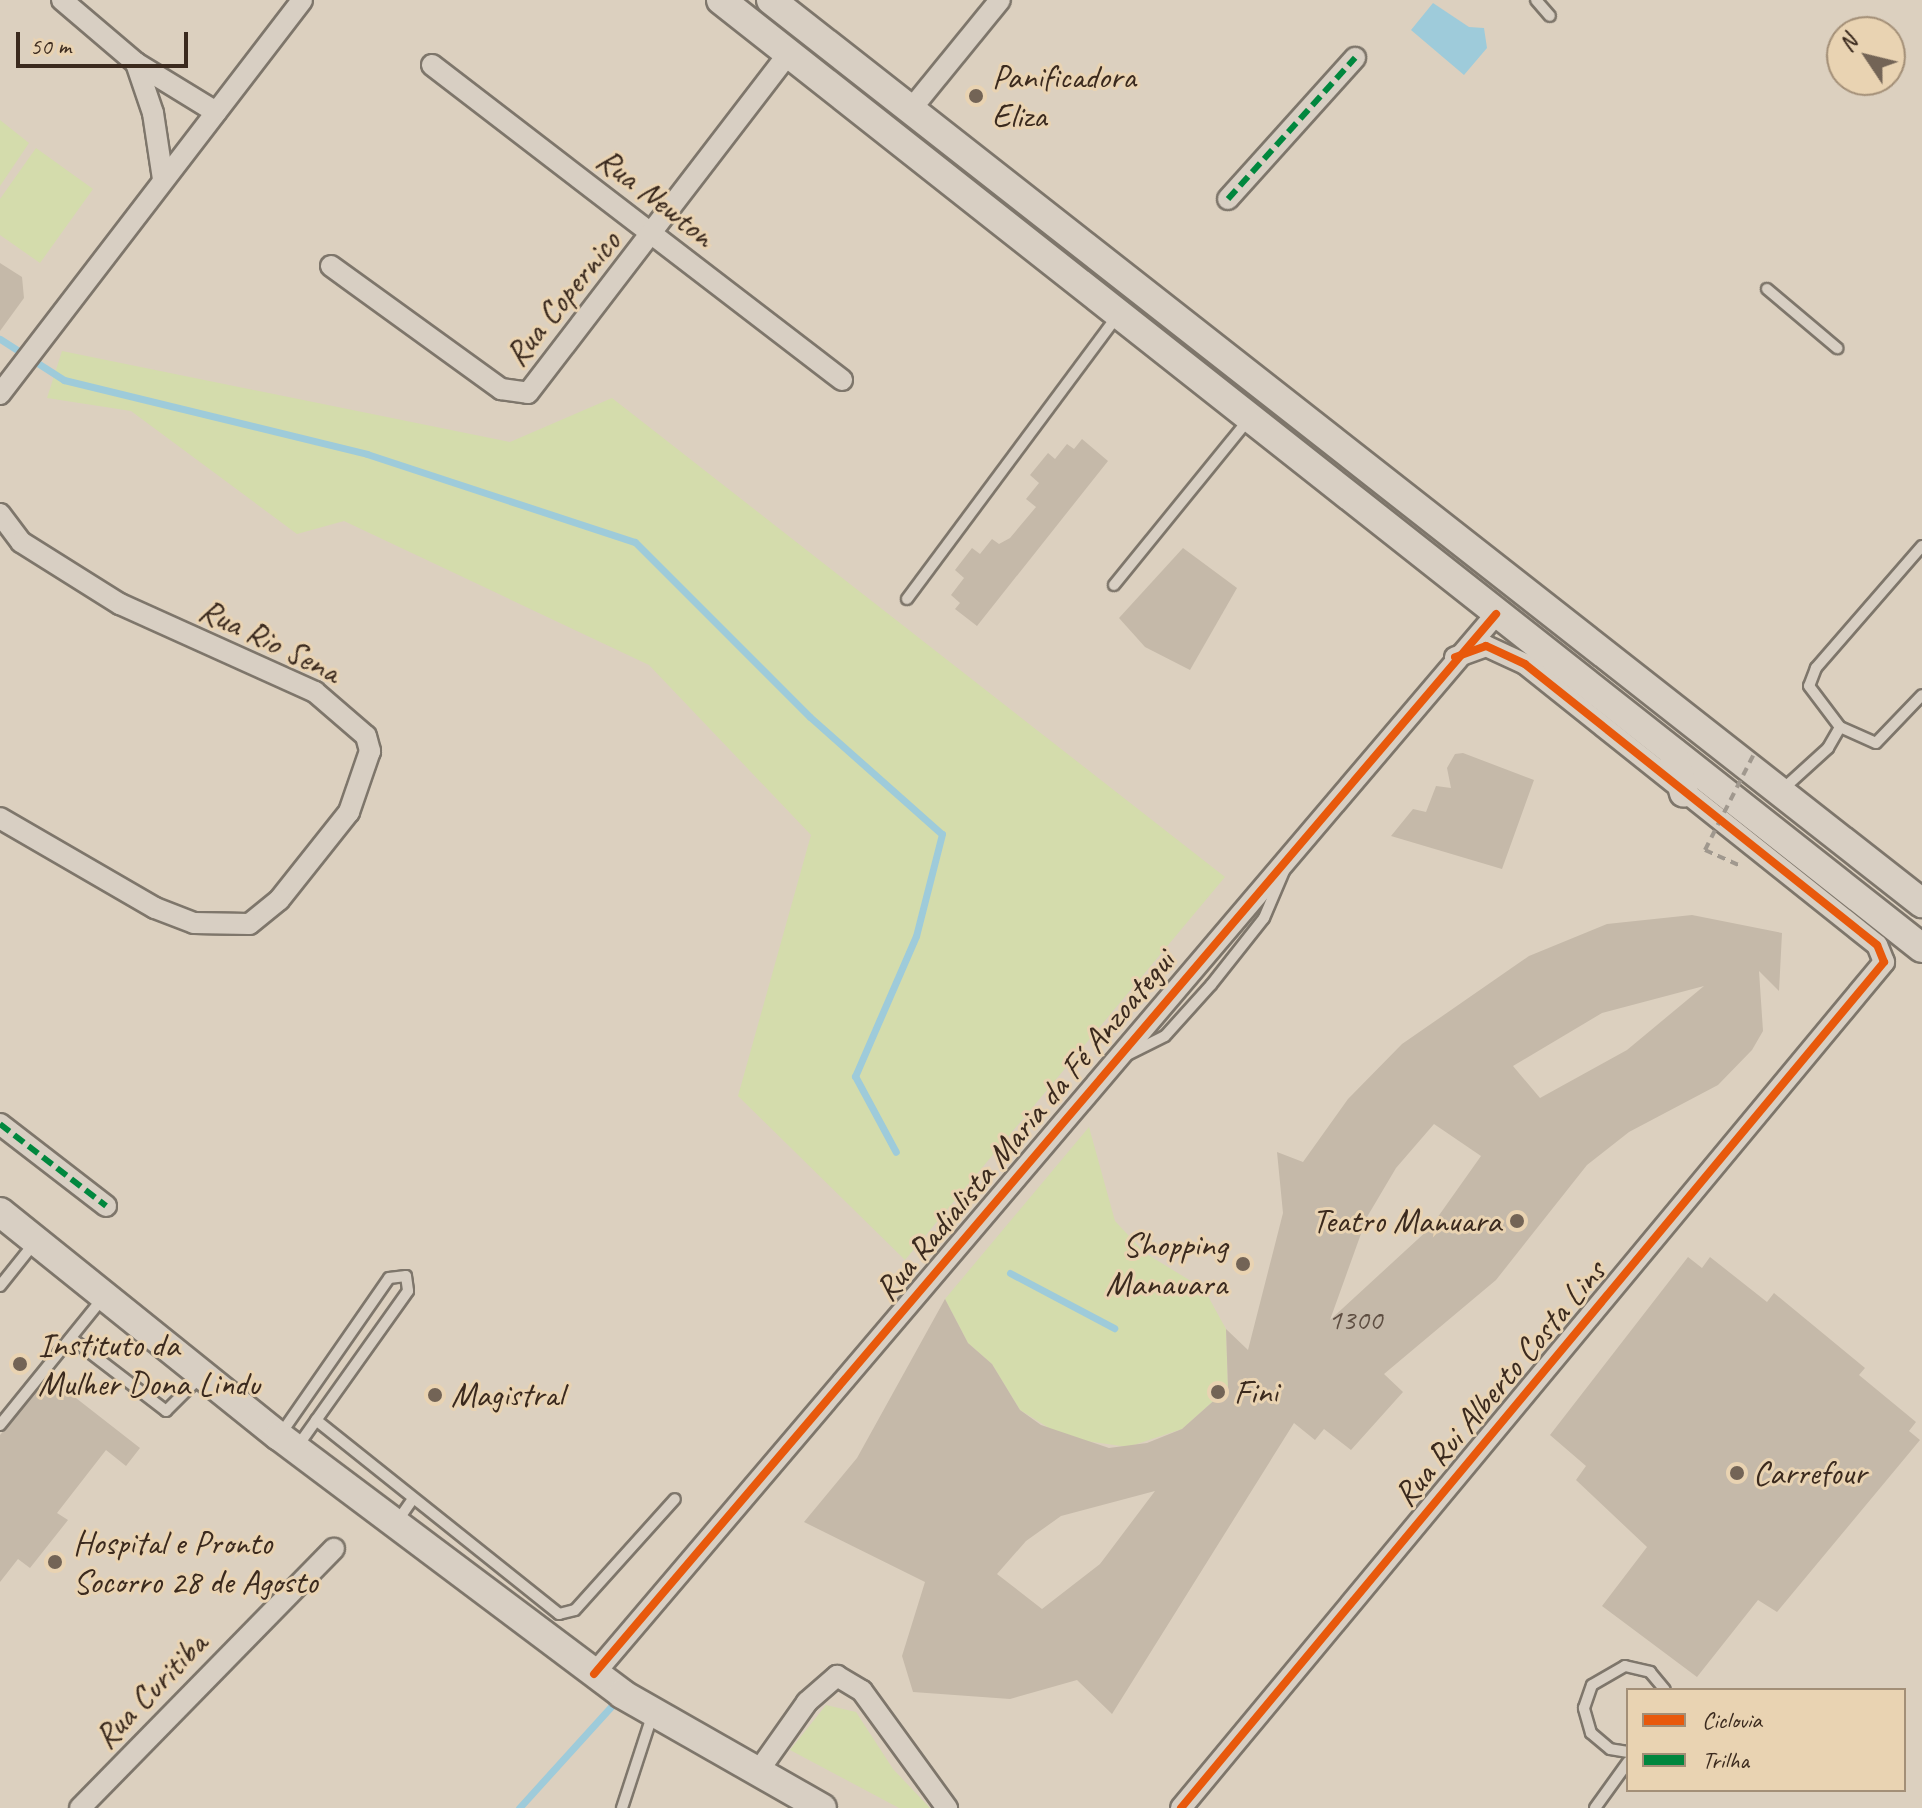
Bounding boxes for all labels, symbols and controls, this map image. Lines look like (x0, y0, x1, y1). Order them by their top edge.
scale bar (20, 16, 192, 66)
north arrow (1826, 16, 1906, 96)
text: N (1833, 30, 1863, 57)
text: 50 m (30, 31, 71, 61)
place label: Panificadora Eliza (992, 56, 1136, 136)
marker: Panificadora Eliza (967, 87, 985, 105)
street label: Rua Newton (588, 138, 724, 256)
street label: Rua Copernico (495, 222, 629, 374)
street label: Rua Rio Sena (193, 588, 347, 692)
street label: Rua Radialista Maria da Fé Anzoategui (864, 940, 1184, 1310)
place label: Teatro Manuara (1312, 1201, 1501, 1241)
marker: Teatro Manuara (1508, 1212, 1526, 1230)
place label: Shopping Manauara (1105, 1224, 1227, 1304)
street label: Rua Rui Alberto Costa Lins (1384, 1251, 1614, 1515)
marker: Shopping Manauara (1234, 1255, 1252, 1273)
house number: 1300 (1328, 1301, 1382, 1337)
place label: Instituto da Mulher Dona Lindu (38, 1324, 259, 1404)
marker: Instituto da Mulher Dona Lindu (9, 1353, 31, 1375)
place label: Fini (1234, 1372, 1278, 1412)
place label: Magistral (451, 1375, 564, 1415)
marker: Fini (1209, 1383, 1227, 1401)
marker: Magistral (426, 1386, 444, 1404)
place label: Carrefour (1753, 1453, 1866, 1493)
marker: Carrefour (1728, 1464, 1746, 1482)
place label: Hospital e Pronto Socorro 28 de Agosto (73, 1522, 317, 1602)
marker: Hospital e Pronto Socorro 28 de Agosto (44, 1551, 66, 1573)
street label: Rua Curitiba (85, 1623, 215, 1757)
legend (1626, 1688, 1906, 1792)
text: Ciclovia (1702, 1705, 1762, 1735)
text: Trilha (1702, 1745, 1749, 1775)

